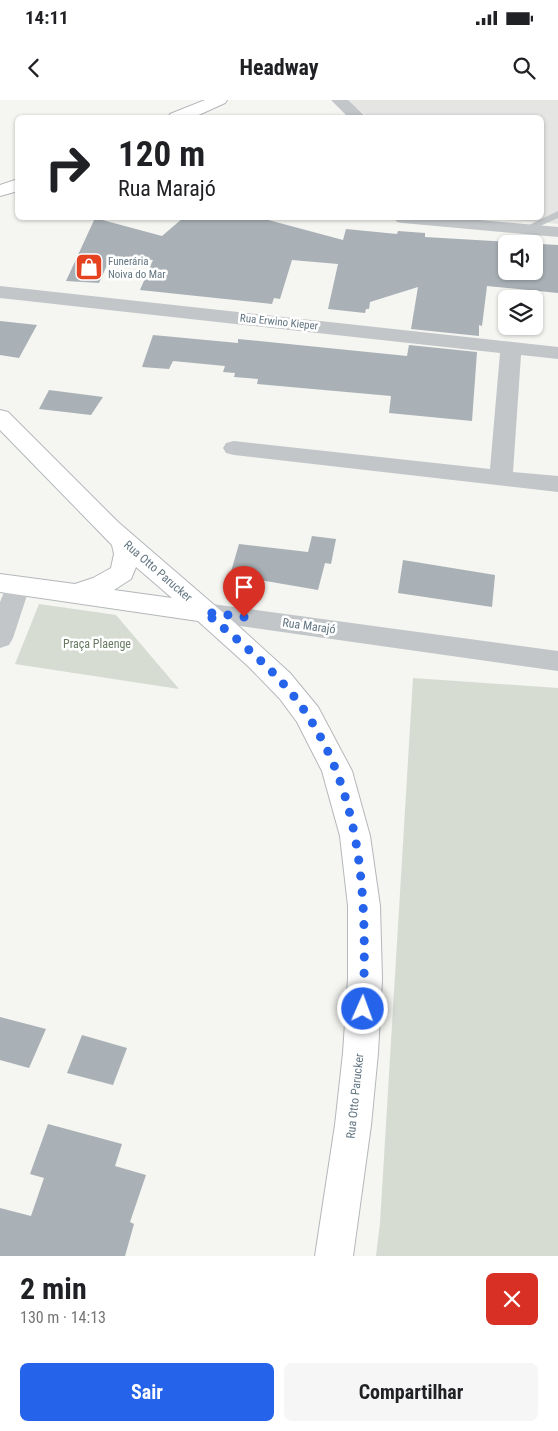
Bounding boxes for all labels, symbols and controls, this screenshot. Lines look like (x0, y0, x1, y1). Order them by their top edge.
text: 14:11 (25, 6, 69, 29)
icon: back (20, 54, 48, 82)
icon: search (510, 54, 538, 82)
text: Headway (239, 55, 319, 80)
text: 120 m (118, 134, 205, 175)
icon: right (35, 135, 100, 200)
text: Rua Marajó (118, 176, 216, 201)
map controls (498, 235, 543, 335)
button: sound (498, 235, 543, 280)
shop icon: Funerária Noiva do Mar (74, 252, 104, 282)
place label: Funerária Noiva do Mar (108, 255, 166, 281)
button: layers (498, 290, 543, 335)
street label: Rua Erwino Kieper (239, 311, 319, 333)
street label: Rua Otto Parucker (121, 538, 195, 605)
pin (223, 566, 265, 617)
icon: arrive (230, 573, 258, 601)
street label: Rua Marajó (282, 615, 336, 637)
park label: Praça Plaenge (63, 637, 131, 651)
position arrow (336, 982, 388, 1034)
street label: Rua Otto Parucker (344, 1052, 366, 1139)
text: 2 min (20, 1271, 87, 1306)
button: close (486, 1273, 538, 1325)
text: 130 m · 14:13 (20, 1308, 106, 1327)
button: Sair (20, 1363, 274, 1421)
button: Compartilhar (284, 1363, 538, 1421)

